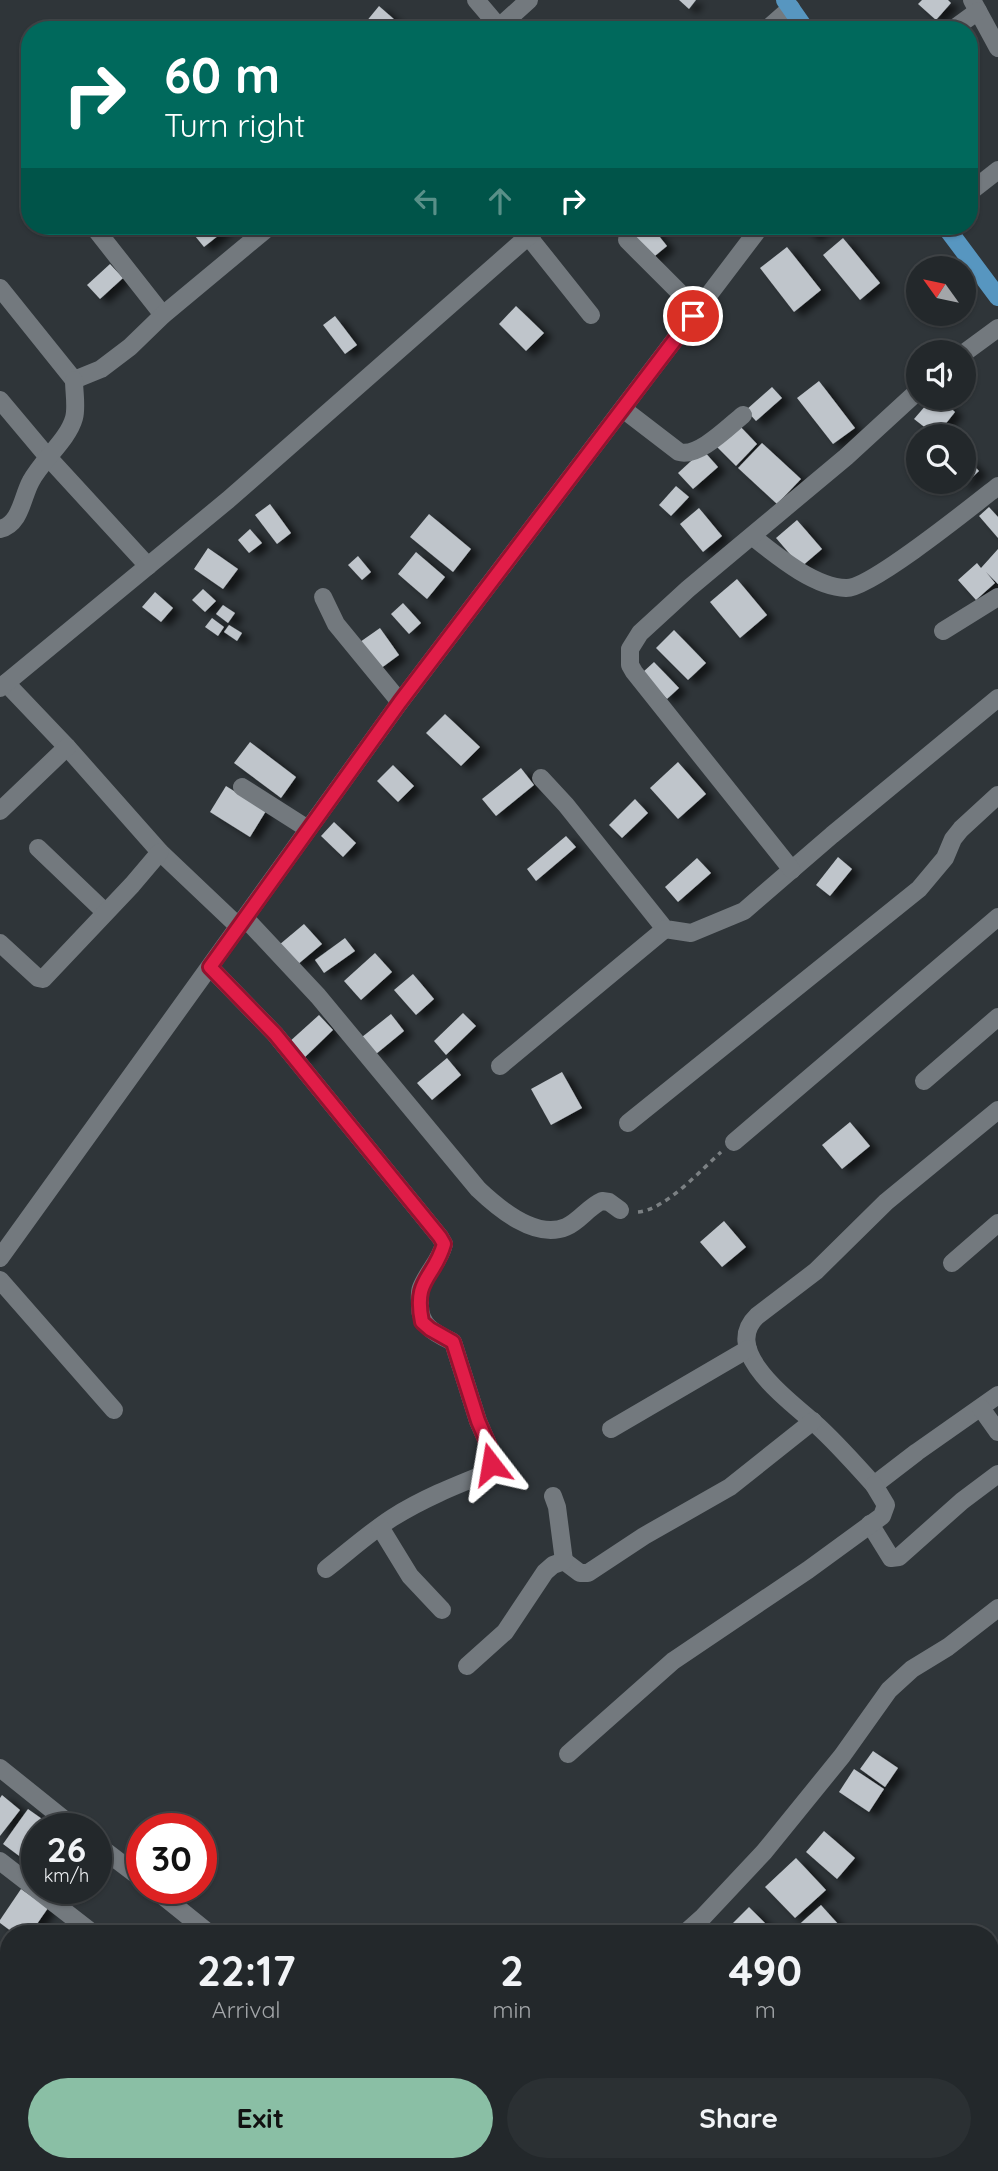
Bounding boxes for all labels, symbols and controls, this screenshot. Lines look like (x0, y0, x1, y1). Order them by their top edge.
text: 60 m (164, 44, 280, 105)
icon: right (49, 49, 140, 140)
text: Turn right (164, 105, 305, 145)
icon: left (408, 182, 446, 220)
icon: ahead (481, 182, 519, 220)
icon: right (554, 182, 592, 220)
north arrow (906, 256, 976, 326)
map controls (906, 256, 976, 494)
pin (663, 286, 723, 346)
icon: arrive (674, 297, 712, 335)
button: sound (906, 340, 976, 410)
button: search (906, 424, 976, 494)
position arrow (454, 1427, 528, 1501)
speed limit sign: 30 (126, 1813, 217, 1904)
text: 26 (47, 1827, 86, 1871)
text: km/h (44, 1864, 89, 1887)
text: 22:17 (197, 1944, 296, 1997)
text: 2 (500, 1944, 524, 1997)
text: 490 (729, 1944, 802, 1997)
text: Arrival (212, 1995, 281, 2024)
text: min (492, 1995, 532, 2024)
text: m (755, 1995, 776, 2024)
button: Exit (28, 2078, 493, 2158)
button: Share (507, 2078, 971, 2158)

